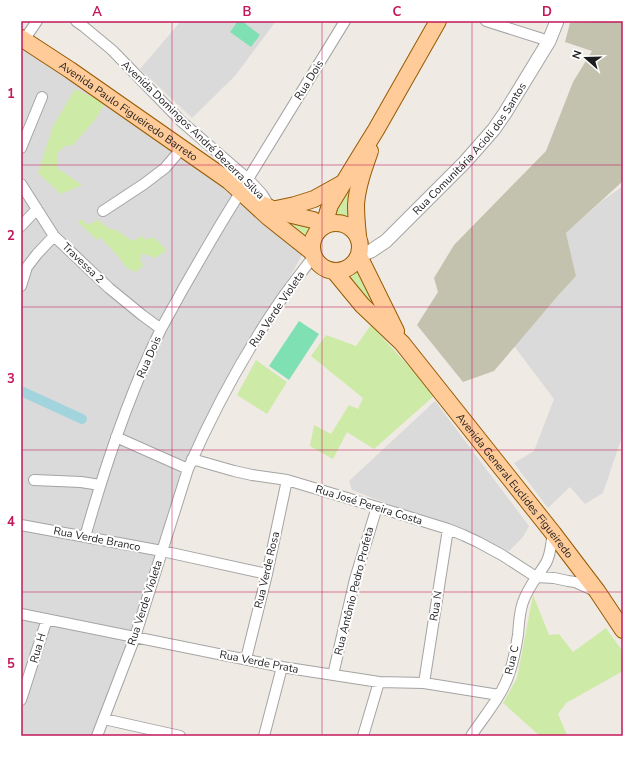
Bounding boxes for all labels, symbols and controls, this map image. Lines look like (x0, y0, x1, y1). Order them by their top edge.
text: A (92, 3, 102, 21)
text: B (243, 3, 252, 21)
text: C (393, 3, 402, 21)
text: D (542, 3, 552, 21)
north arrow (566, 38, 606, 78)
text: N (569, 48, 586, 61)
street label: Avenida Domingos André Bezerra Silva (118, 57, 268, 203)
street label: Rua Dois (291, 57, 327, 103)
street label: Avenida Paulo Figueiredo Barreto (56, 58, 201, 164)
street label: Rua Comunitária Acioli dos Santos (409, 79, 530, 218)
text: 1 (7, 85, 15, 103)
text: 2 (7, 227, 15, 245)
street label: Travessa 2 (59, 239, 107, 287)
street label: Rua Verde Violeta (246, 268, 308, 350)
street label: Rua Dois (133, 334, 165, 380)
text: 3 (7, 370, 15, 388)
street label: Avenida General Euclides Figueiredo (453, 410, 577, 561)
street label: Rua José Pereira Costa (314, 482, 425, 528)
text: 4 (7, 513, 15, 531)
street label: Rua Verde Branco (52, 523, 142, 555)
street label: Rua Antônio Pedro Profeta (331, 525, 377, 657)
street label: Rua Verde Rosa (251, 530, 283, 610)
street label: Rua Verde Violeta (124, 558, 166, 648)
street label: Rua N (426, 590, 446, 622)
street label: Rua H (26, 631, 50, 665)
street label: Rua C (501, 644, 523, 676)
street label: Rua Verde Prata (218, 647, 300, 677)
text: 5 (7, 655, 15, 673)

